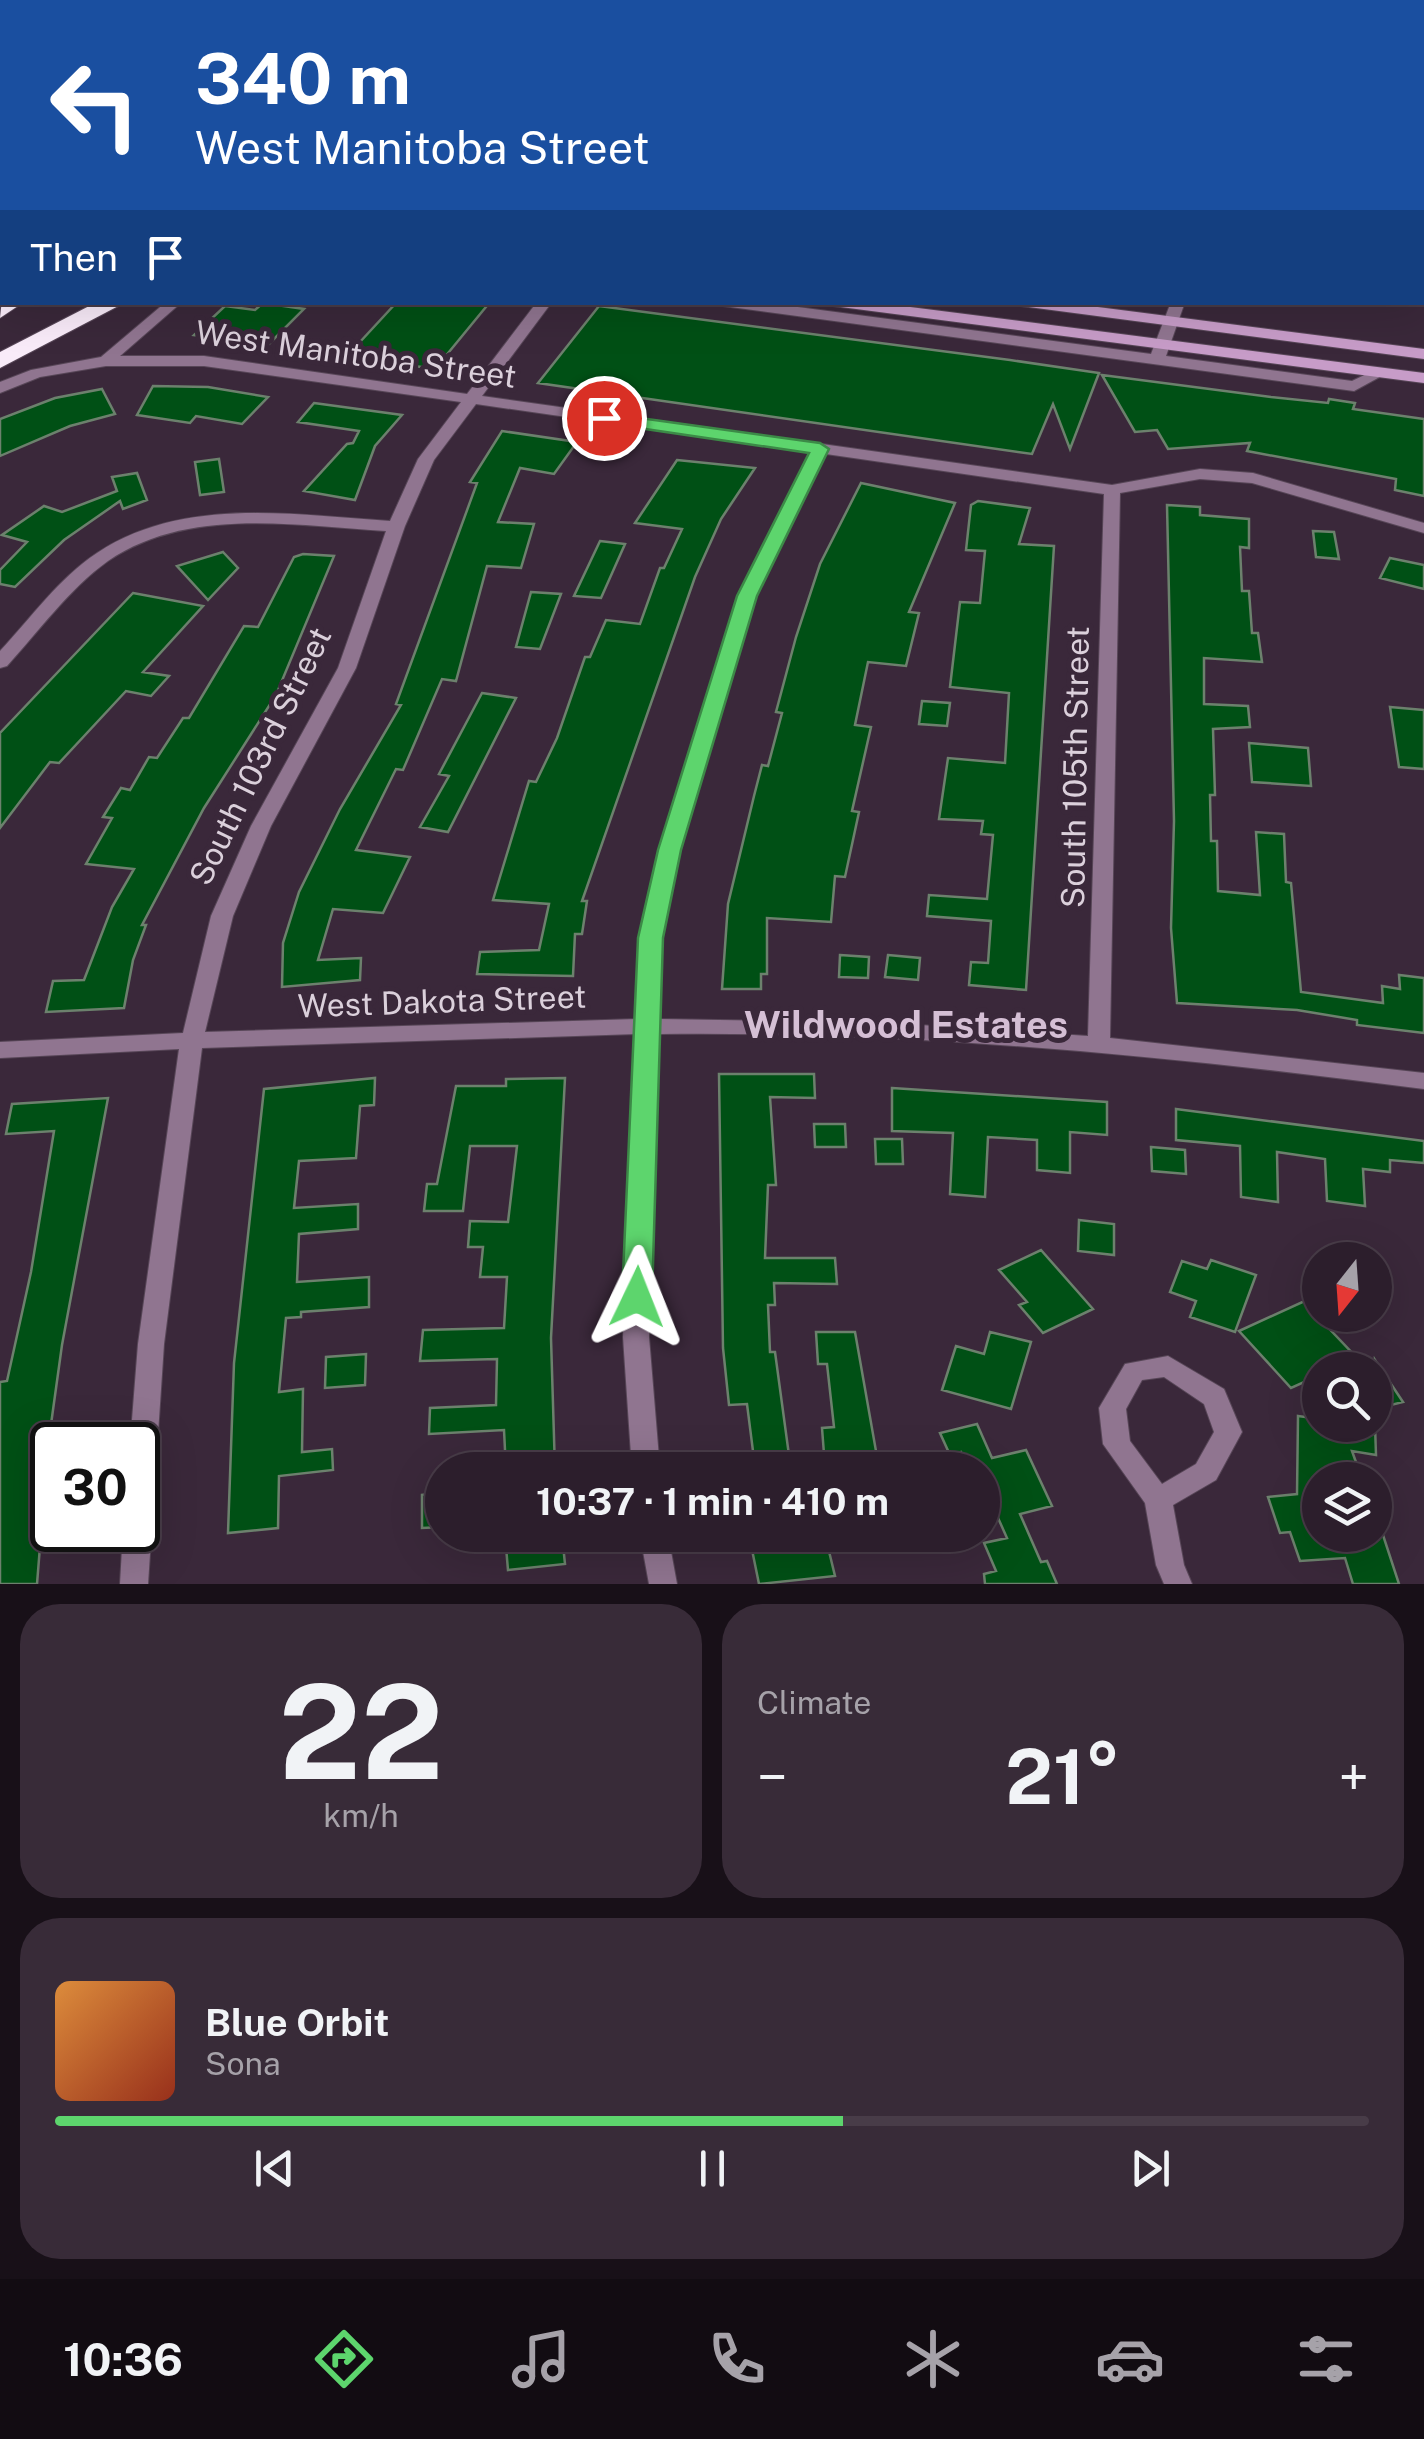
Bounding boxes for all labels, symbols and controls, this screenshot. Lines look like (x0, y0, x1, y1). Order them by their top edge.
text: 340 m (195, 37, 411, 120)
icon: left (30, 40, 160, 170)
text: West Manitoba Street (195, 121, 650, 174)
icon: arrive (138, 230, 193, 285)
text: Then (30, 235, 118, 280)
street label: West Manitoba Street (193, 313, 519, 395)
pin (562, 376, 647, 461)
icon: arrive (577, 391, 632, 446)
street label: South 103rd Street (182, 621, 338, 891)
street label: South 105th Street (1054, 626, 1096, 908)
street label: West Dakota Street (297, 977, 587, 1025)
district label: Wildwood Estates (744, 1002, 1068, 1047)
north arrow (1302, 1242, 1392, 1332)
map controls (1302, 1242, 1392, 1552)
position arrow (585, 1245, 689, 1349)
button: search (1302, 1352, 1392, 1442)
speed limit sign: 30 (30, 1422, 160, 1552)
button: layers (1302, 1462, 1392, 1552)
text: 10:37 · 1 min · 410 m (536, 1479, 889, 1524)
text: 22 (278, 1656, 444, 1808)
text: Climate (757, 1684, 871, 1721)
text: 21° (1005, 1733, 1121, 1821)
text: − (757, 1745, 788, 1809)
text: + (1339, 1745, 1369, 1809)
text: km/h (323, 1797, 399, 1834)
text: Blue Orbit (205, 2000, 389, 2045)
text: Sona (205, 2045, 281, 2082)
icon: previous (247, 2141, 302, 2196)
icon: pause (685, 2141, 740, 2196)
icon: next (1123, 2141, 1178, 2196)
icon: directions (309, 2324, 379, 2394)
icon: music (506, 2324, 576, 2394)
icon: phone (702, 2324, 772, 2394)
icon: climate (898, 2324, 968, 2394)
icon: car (1095, 2324, 1165, 2394)
icon: filters (1291, 2324, 1361, 2394)
text: 10:36 (63, 2333, 183, 2386)

